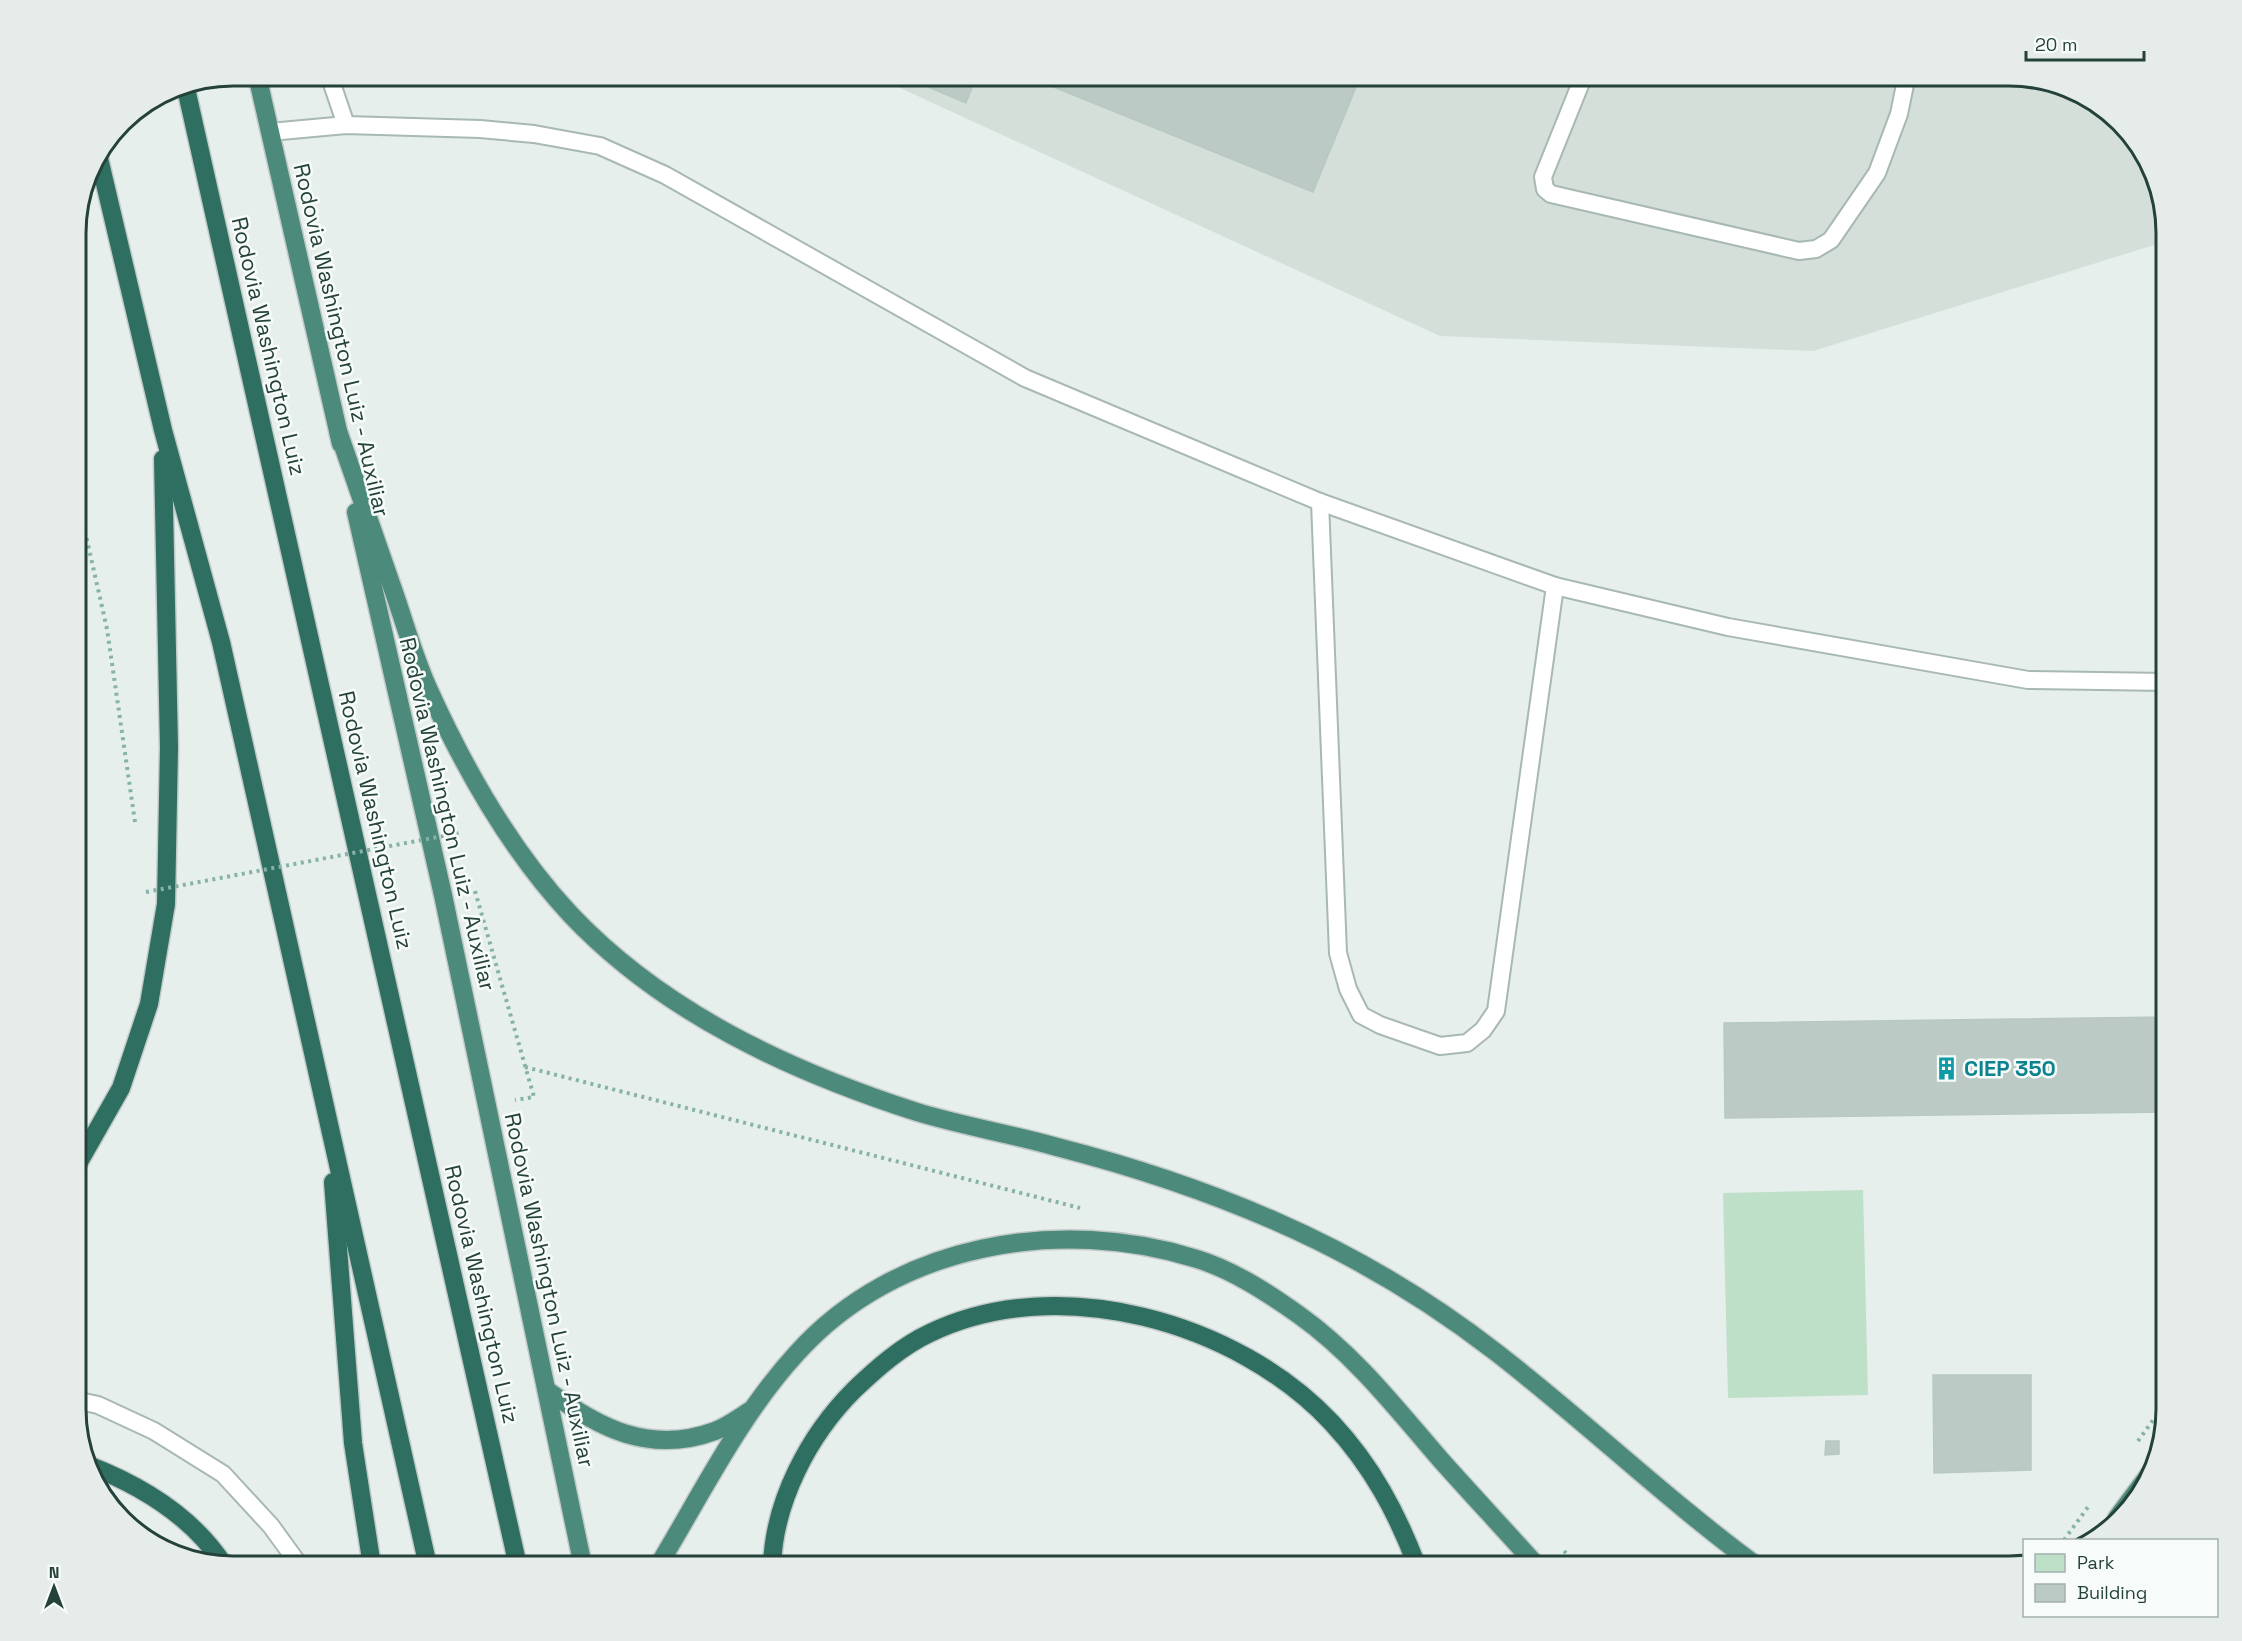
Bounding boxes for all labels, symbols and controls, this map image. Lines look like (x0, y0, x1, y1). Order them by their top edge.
scale bar (2026, 24, 2144, 62)
text: 20 m (2035, 33, 2078, 56)
street label: Rodovia Washington Luiz - Auxiliar (288, 161, 396, 519)
street label: Rodovia Washington Luiz (226, 214, 312, 478)
street label: Rodovia Washington Luiz - Auxiliar (394, 635, 502, 993)
street label: Rodovia Washington Luiz (333, 688, 419, 952)
place label: CIEP 350 (1964, 1054, 2056, 1082)
building icon: CIEP 350 (1933, 1055, 1959, 1081)
street label: Rodovia Washington Luiz - Auxiliar (499, 1110, 601, 1470)
street label: Rodovia Washington Luiz (439, 1162, 525, 1426)
legend (2023, 1539, 2218, 1617)
text: Park (2077, 1551, 2115, 1574)
north arrow (24, 1557, 84, 1617)
text: N (49, 1562, 59, 1583)
text: Building (2077, 1581, 2147, 1604)

